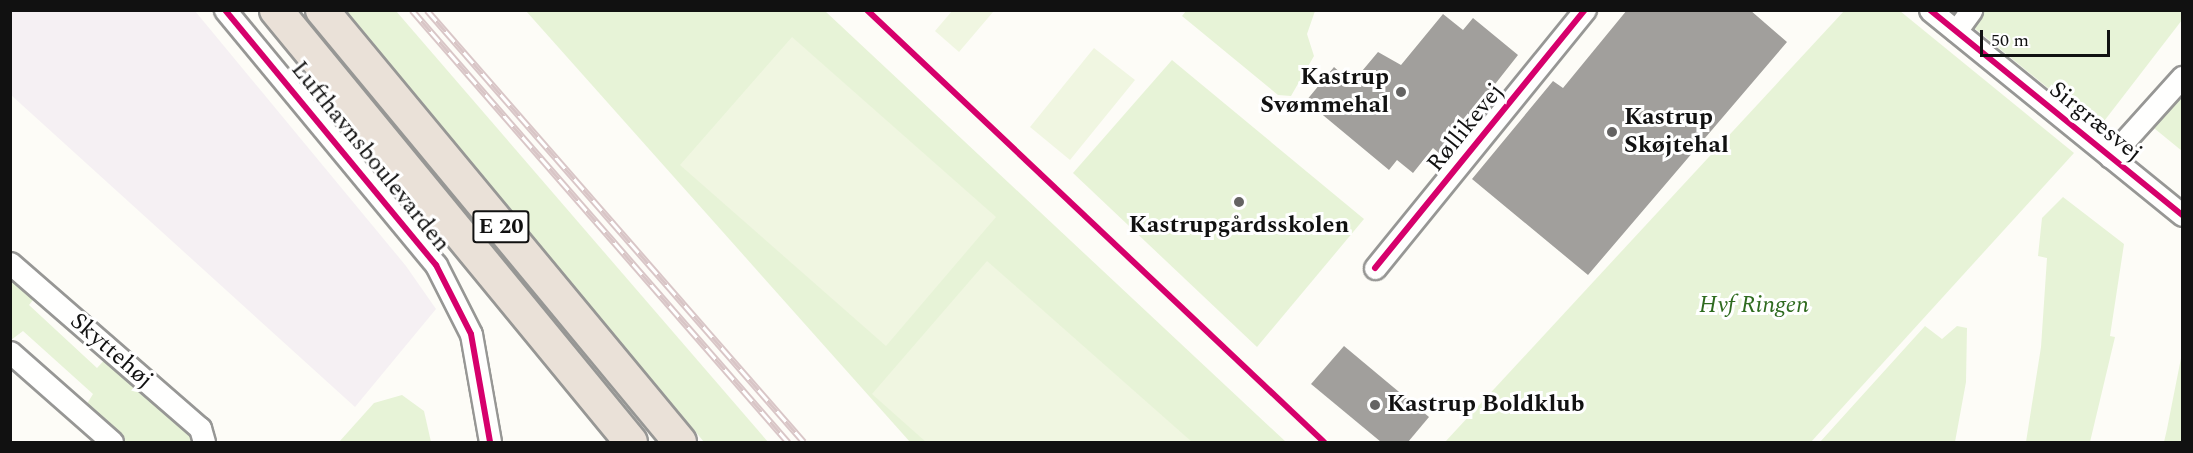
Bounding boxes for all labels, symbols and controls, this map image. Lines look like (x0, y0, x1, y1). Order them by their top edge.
scale bar (1983, 18, 2114, 56)
text: 50 m (1991, 27, 2029, 54)
street label: Lufthavnsboulevarden (284, 56, 456, 258)
place label: Kastrup Svømmehal (1260, 64, 1389, 120)
street label: Sirgræsvej (2043, 76, 2147, 168)
street label: Røllikevej (1422, 78, 1510, 178)
marker: Kastrup Svømmehal (1394, 85, 1408, 99)
place label: Kastrup Skøjtehal (1624, 104, 1729, 160)
marker: Kastrup Skøjtehal (1605, 125, 1619, 139)
marker: Kastrupgårdsskolen (1232, 195, 1246, 209)
road number: E 20 (471, 208, 531, 246)
place label: Kastrupgårdsskolen (1129, 212, 1349, 240)
park label: Hvf Ringen (1699, 292, 1809, 320)
street label: Skyttehøj (64, 307, 158, 395)
place label: Kastrup Boldklub (1387, 391, 1584, 419)
marker: Kastrup Boldklub (1368, 398, 1382, 412)

